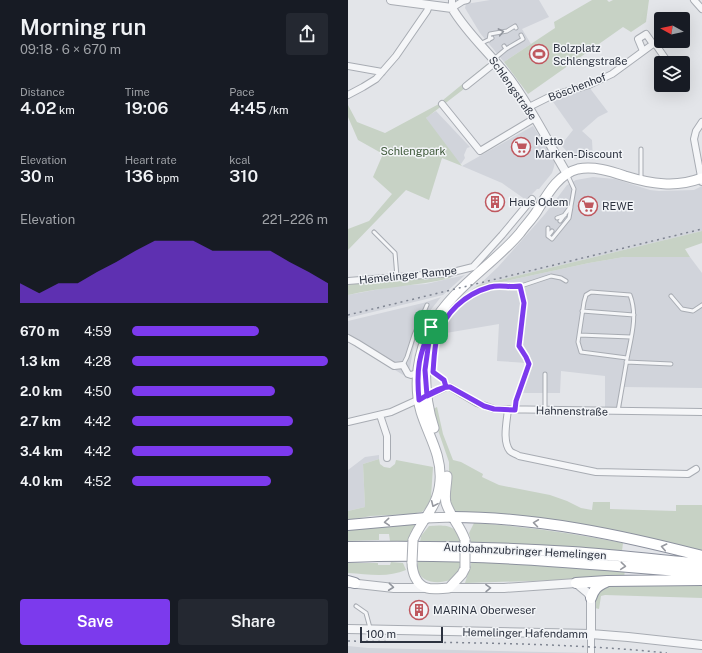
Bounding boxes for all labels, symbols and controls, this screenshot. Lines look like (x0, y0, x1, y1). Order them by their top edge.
north arrow (654, 12, 690, 48)
map controls (654, 12, 690, 92)
button: share (286, 13, 328, 55)
text: Morning run (20, 14, 146, 40)
one-way arrow (498, 28, 504, 36)
text: 09:18 · 6 × 670 m (20, 42, 121, 57)
place label: Bolzplatz Schlengstraße (553, 42, 628, 67)
sports icon: Bolzplatz Schlengstraße (528, 43, 550, 65)
street label: Schlengstraße (487, 54, 539, 122)
button: layers (654, 56, 690, 92)
street label: Böschenhof (547, 70, 608, 103)
text: Distance (20, 86, 65, 98)
text: Time (125, 86, 150, 98)
text: Pace (229, 86, 254, 98)
text: 4.02 (20, 98, 56, 118)
text: 19:06 (125, 98, 169, 118)
text: 4:45 (229, 98, 266, 118)
text: km (56, 104, 75, 116)
text: /km (266, 104, 289, 116)
place label: Netto Marken-Discount (535, 135, 623, 160)
supermarket icon: Netto Marken-Discount (510, 136, 532, 158)
park label: Schlengpark (380, 145, 446, 157)
text: Elevation (20, 154, 67, 166)
text: Heart rate (125, 154, 177, 166)
text: kcal (229, 154, 251, 166)
text: 30 (20, 166, 42, 186)
text: 136 (125, 166, 154, 186)
text: 310 (229, 166, 258, 186)
text: m (42, 172, 54, 184)
text: bpm (154, 172, 179, 184)
building icon: Haus Odem (484, 191, 506, 213)
supermarket icon: REWE (577, 195, 599, 217)
place label: Haus Odem (509, 196, 568, 208)
place label: REWE (602, 200, 634, 212)
text: Elevation (20, 212, 75, 227)
text: 221–226 m (262, 212, 328, 227)
street label: Hemelinger Rampe (358, 264, 458, 286)
pin (414, 310, 448, 344)
icon: arrive (420, 316, 442, 338)
text: 670 m (20, 324, 59, 339)
text: 4:59 (84, 324, 112, 339)
text: 1.3 km (20, 354, 60, 369)
text: 4:28 (84, 354, 112, 369)
text: 2.0 km (20, 384, 62, 399)
text: 4:50 (84, 384, 111, 399)
street label: Hahnenstraße (536, 404, 608, 418)
text: 2.7 km (20, 414, 61, 429)
text: 4:42 (84, 414, 111, 429)
text: 3.4 km (20, 444, 63, 459)
text: 4:42 (84, 444, 111, 459)
text: 4.0 km (20, 474, 63, 489)
text: 4:52 (84, 474, 111, 489)
one-way arrow (431, 500, 439, 507)
one-way arrow (384, 517, 390, 526)
one-way arrow (533, 519, 539, 528)
street label: Autobahnzubringer Hemelingen (443, 541, 607, 561)
one-way arrow (661, 543, 667, 551)
one-way arrow (620, 561, 626, 570)
one-way arrow (388, 582, 394, 591)
one-way arrow (485, 584, 491, 592)
button: Save (20, 599, 170, 645)
button: Share (178, 599, 328, 645)
building icon: MARINA Oberweser (408, 599, 430, 621)
place label: MARINA Oberweser (433, 604, 536, 616)
scale bar (360, 625, 443, 644)
street label: Hemelinger Hafendamm (462, 626, 588, 640)
text: 100 m (366, 628, 396, 640)

